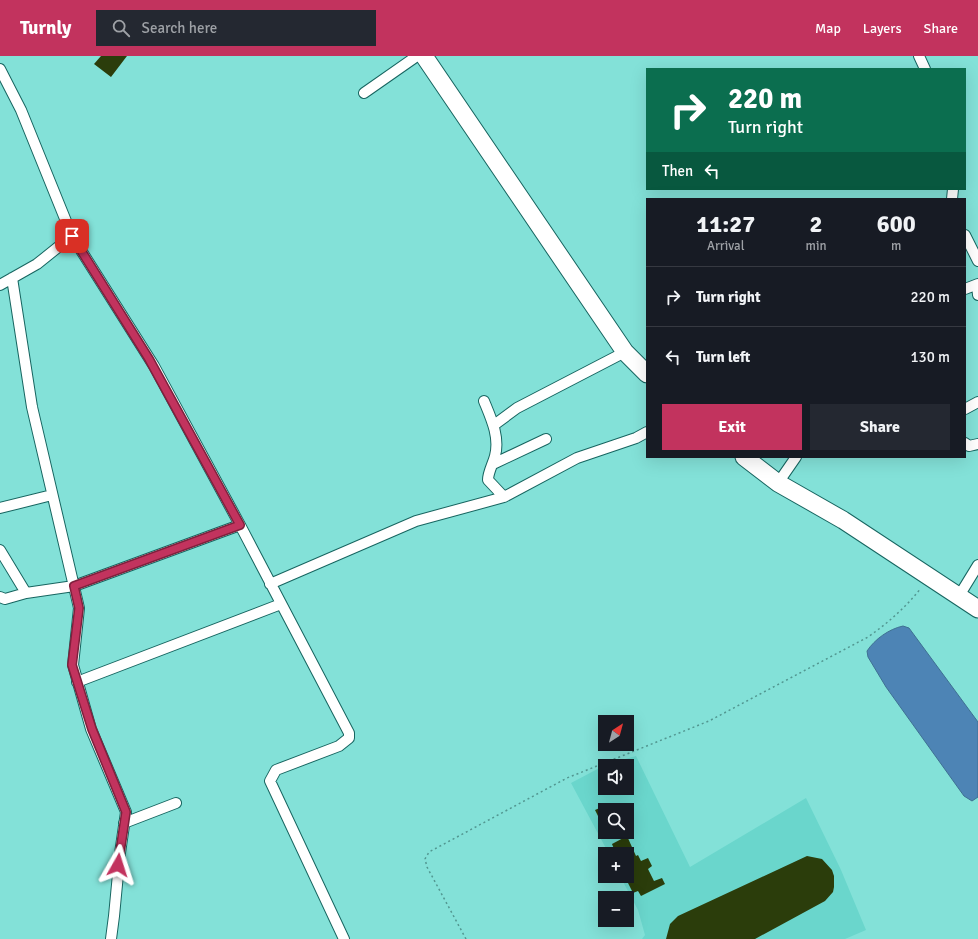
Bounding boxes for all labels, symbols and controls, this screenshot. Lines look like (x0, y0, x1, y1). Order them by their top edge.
search box (96, 10, 376, 46)
text: Turnly (20, 16, 72, 40)
icon: search (110, 17, 132, 39)
text: Search here (142, 19, 217, 37)
text: Map (815, 20, 841, 37)
text: Layers (863, 20, 902, 37)
text: Share (924, 20, 958, 37)
text: 220 m (728, 82, 802, 116)
icon: right (662, 84, 714, 136)
text: Turn right (728, 116, 803, 138)
icon: left (701, 160, 723, 182)
text: Then (662, 162, 693, 180)
text: 11:27 (696, 209, 755, 239)
text: 2 (810, 209, 822, 239)
text: 600 (877, 209, 916, 239)
pin (55, 219, 89, 253)
icon: arrive (61, 225, 83, 247)
text: Arrival (707, 238, 744, 254)
text: min (806, 238, 827, 254)
text: m (891, 238, 901, 254)
icon: right (662, 286, 684, 308)
text: Turn right (696, 288, 761, 306)
text: 220 m (910, 288, 950, 306)
icon: left (662, 346, 684, 368)
text: Turn left (696, 348, 750, 366)
text: 130 m (910, 348, 950, 366)
button: Exit (662, 404, 802, 450)
button: Share (810, 404, 950, 450)
north arrow (598, 715, 634, 751)
map controls (598, 715, 634, 927)
button: sound (598, 759, 634, 795)
button: search (598, 803, 634, 839)
position arrow (97, 844, 139, 886)
button: + (598, 847, 634, 883)
button: − (598, 891, 634, 927)

